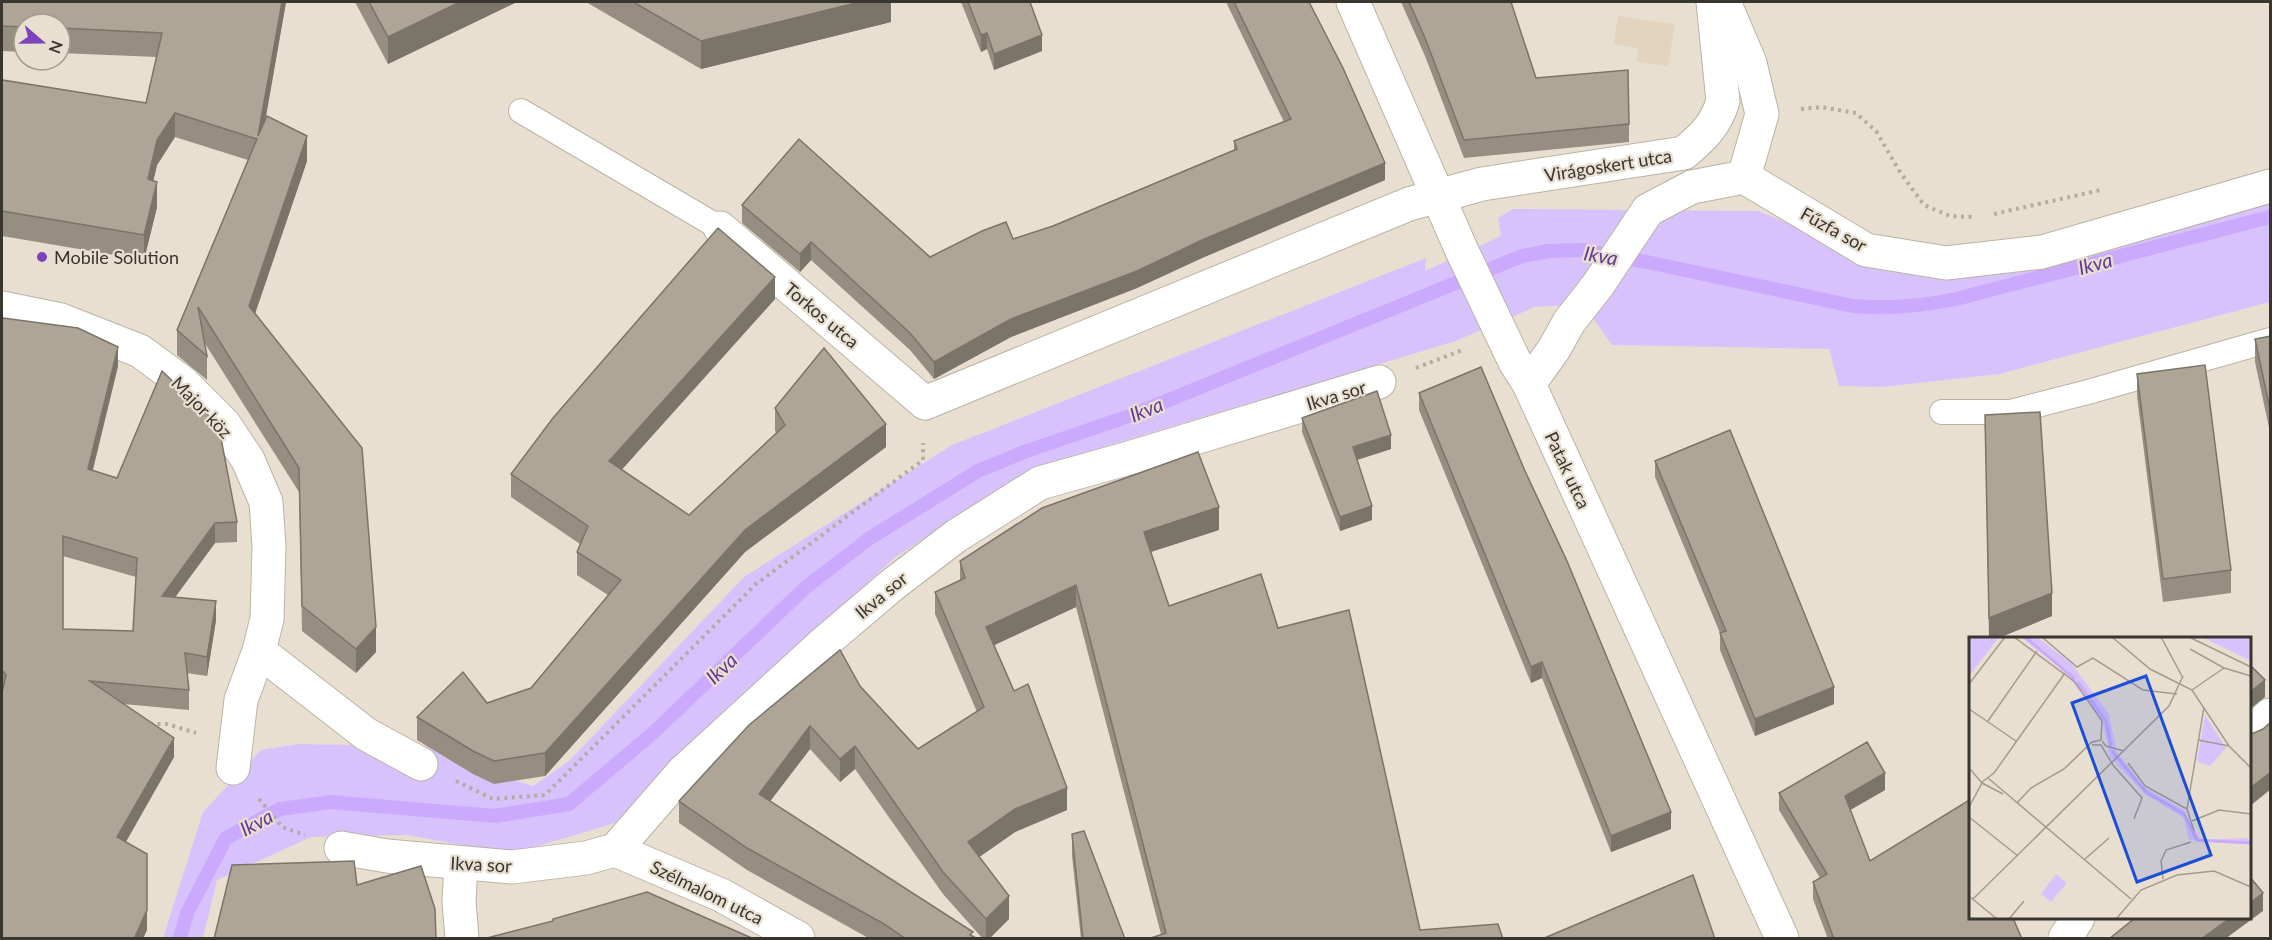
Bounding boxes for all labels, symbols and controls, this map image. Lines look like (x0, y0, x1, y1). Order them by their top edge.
north arrow (12, 12, 72, 72)
text: N (46, 38, 68, 56)
street label: Virágoskert utca (1543, 144, 1673, 186)
street label: Fűzfa sor (1797, 202, 1871, 256)
water label: Ikva (1582, 240, 1620, 270)
place label: Mobile Solution (54, 246, 179, 268)
water label: Ikva (2075, 247, 2115, 279)
marker: Mobile Solution (35, 250, 49, 264)
street label: Torkos utca (780, 278, 864, 352)
street label: Major köz (167, 371, 237, 443)
street label: Ikva sor (1303, 375, 1369, 414)
water label: Ikva (1126, 391, 1166, 427)
street label: Patak utca (1541, 428, 1595, 512)
street label: Ikva sor (850, 567, 912, 623)
inset map (1969, 637, 2251, 919)
water label: Ikva (700, 648, 742, 688)
water label: Ikva (235, 803, 277, 841)
street label: Ikva sor (450, 851, 513, 877)
street label: Szélmalom utca (647, 855, 767, 929)

